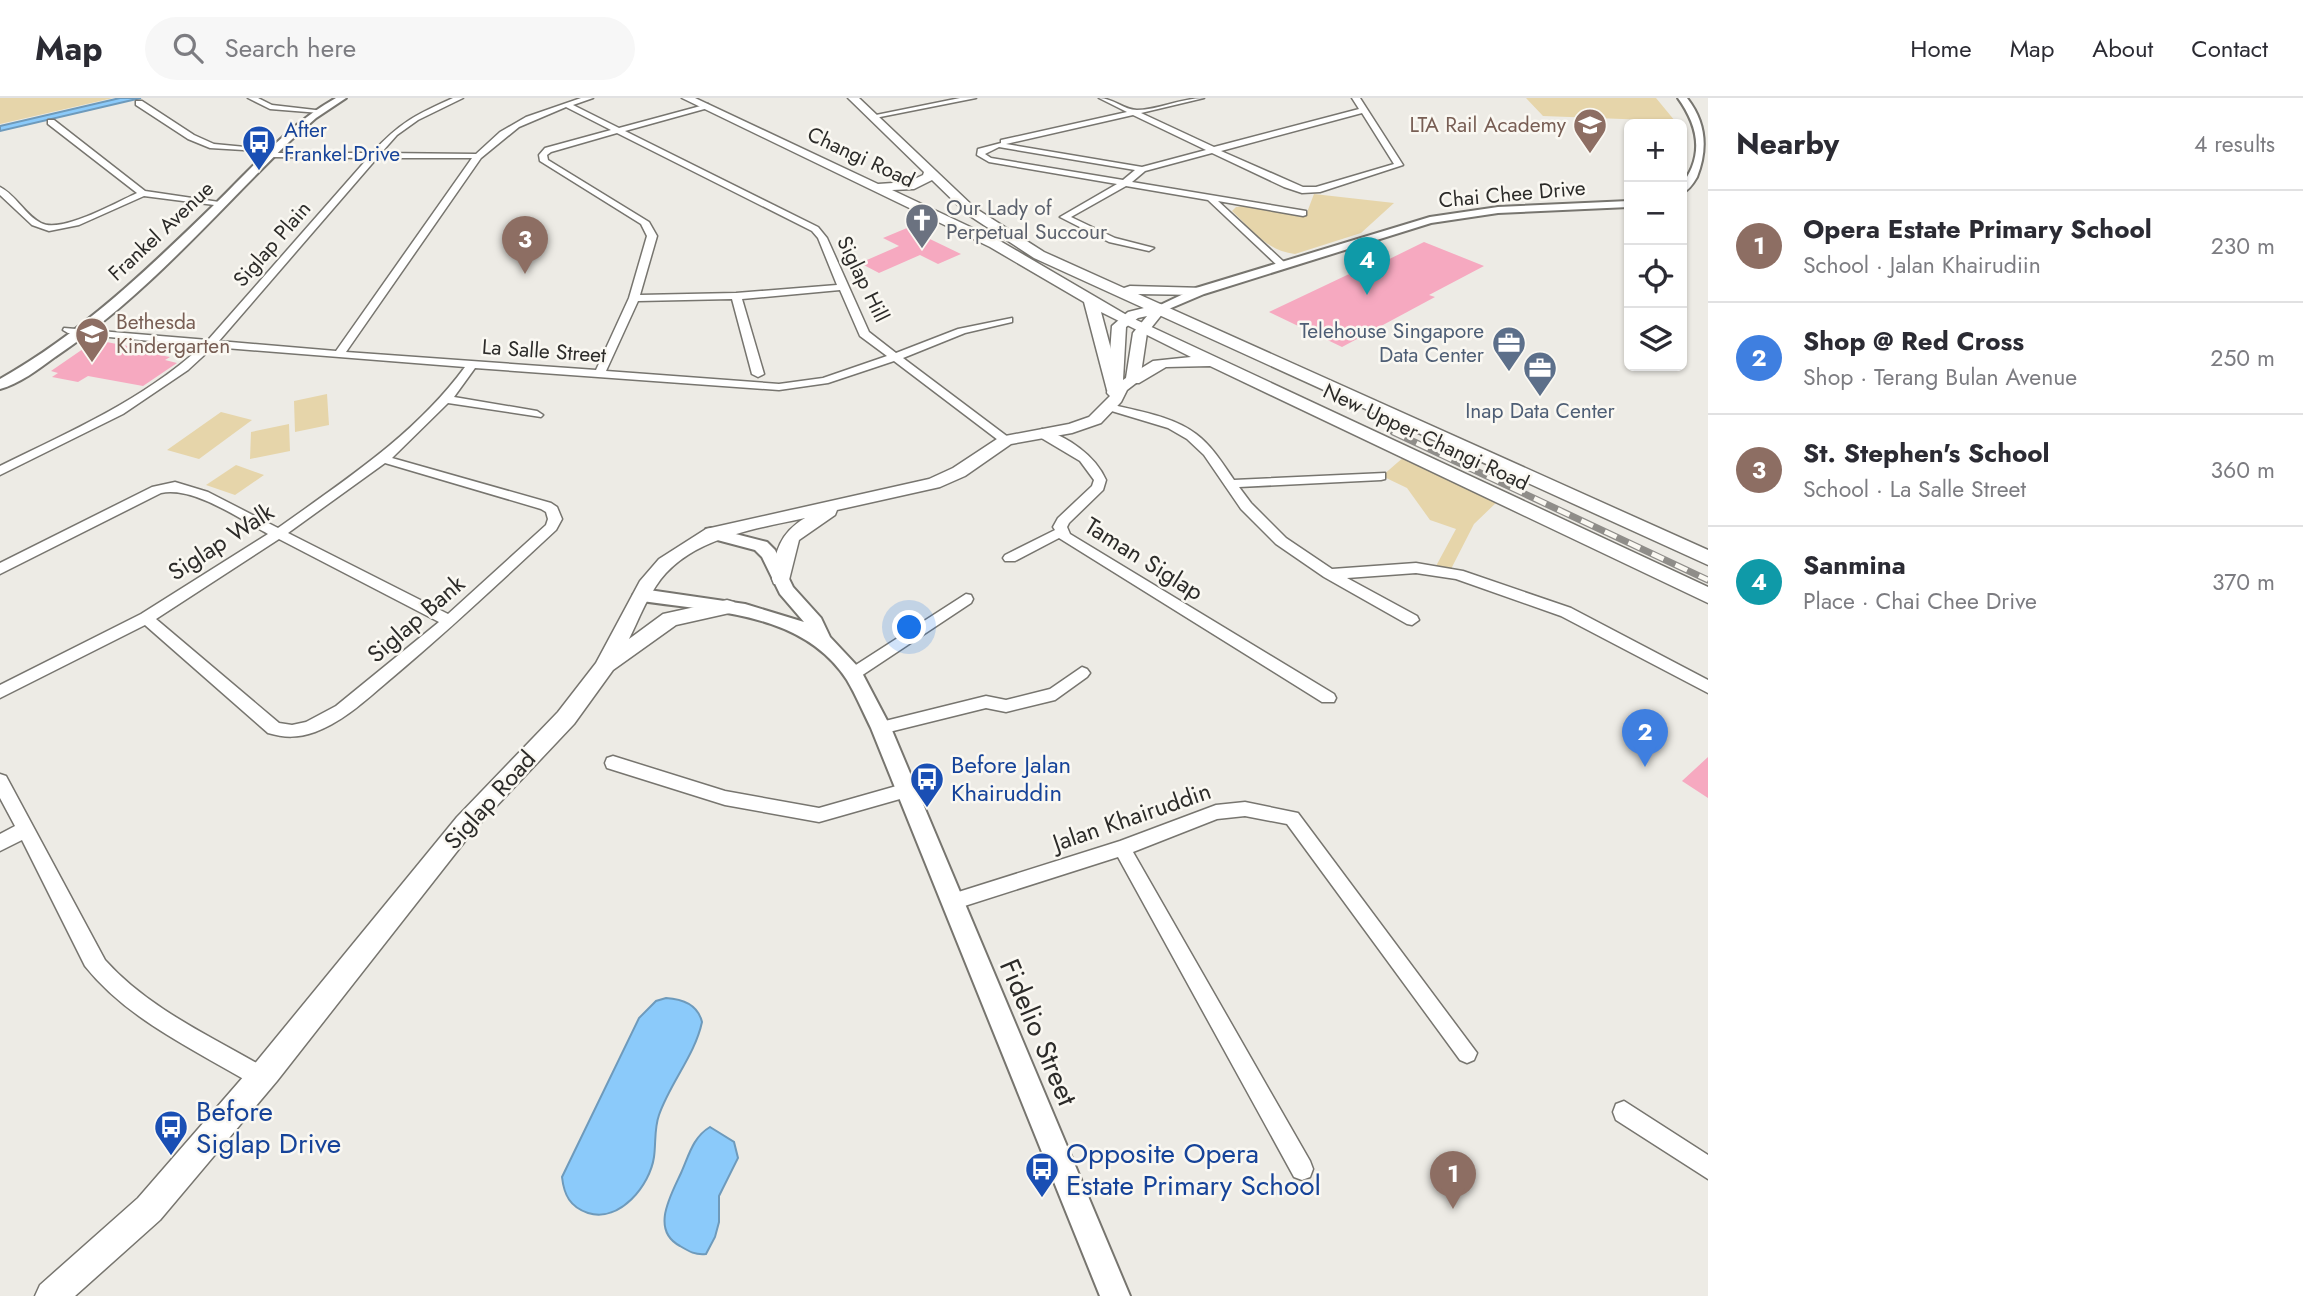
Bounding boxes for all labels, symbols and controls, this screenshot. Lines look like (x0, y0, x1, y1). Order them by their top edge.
search box (145, 17, 635, 80)
text: Map (35, 25, 103, 72)
icon: search (169, 29, 207, 67)
text: Search here (225, 29, 356, 67)
text: Home (1910, 31, 1972, 66)
text: Map (2010, 31, 2054, 66)
text: About (2092, 31, 2153, 66)
text: Contact (2191, 31, 2268, 66)
school or university icon: LTA Rail Academy (1571, 106, 1609, 155)
place label: LTA Rail Academy (1409, 110, 1567, 140)
place label: After Frankel Drive (284, 115, 400, 169)
street label: Changi Road (802, 119, 920, 195)
map controls (1624, 119, 1687, 371)
button: + (1624, 119, 1687, 182)
text: Nearby (1736, 122, 1839, 165)
bus stop icon: After Frankel Drive (240, 123, 278, 172)
text: 4 results (2194, 127, 2275, 161)
street label: Chai Chee Drive (1437, 173, 1587, 215)
street label: Frankel Avenue (102, 174, 221, 288)
button: − (1624, 182, 1687, 245)
place label: Our Lady of Perpetual Succour (946, 193, 1108, 247)
street label: Siglap Plain (226, 195, 318, 293)
church icon: Our Lady of Perpetual Succour (903, 201, 941, 250)
text: Opera Estate Primary School (1803, 210, 2152, 248)
pin: 3 (502, 216, 548, 274)
text: 1 (1753, 229, 1765, 263)
text: 230 m (2211, 229, 2275, 263)
street label: Siglap Hill (829, 231, 897, 327)
pin: 4 (1344, 237, 1390, 295)
button: locate (1624, 245, 1687, 308)
text: School · Jalan Khairudiin (1803, 248, 2041, 282)
place label: Bethesda Kindergarten (116, 307, 230, 361)
button: layers (1624, 308, 1687, 371)
school or university icon: Bethesda Kindergarten (73, 315, 111, 364)
place label: Telehouse Singapore Data Center (1300, 316, 1485, 370)
text: Shop @ Red Cross (1803, 322, 2024, 360)
office icon: Telehouse Singapore Data Center (1490, 324, 1528, 373)
street label: La Salle Street (481, 332, 607, 370)
text: 2 (1751, 341, 1767, 375)
text: 250 m (2210, 341, 2275, 375)
office icon: Inap Data Center (1521, 349, 1559, 398)
text: Shop · Terang Bulan Avenue (1803, 360, 2077, 394)
street label: New Upper Changi Road (1318, 376, 1534, 498)
place label: Inap Data Center (1465, 396, 1616, 426)
text: St. Stephen's School (1803, 434, 2050, 472)
text: 3 (1752, 453, 1766, 487)
text: 360 m (2211, 453, 2275, 487)
text: School · La Salle Street (1803, 472, 2026, 506)
street label: Siglap Walk (161, 494, 281, 589)
street label: Taman Siglap (1078, 508, 1210, 609)
text: Sanmina (1803, 546, 1906, 584)
text: 4 (1751, 565, 1767, 599)
text: 370 m (2212, 565, 2275, 599)
street label: Siglap Bank (359, 566, 472, 671)
text: Place · Chai Chee Drive (1803, 584, 2037, 618)
your location (892, 610, 926, 644)
pin: 2 (1622, 709, 1668, 767)
street label: Siglap Road (436, 742, 544, 857)
place label: Before Jalan Khairuddin (951, 747, 1071, 810)
bus stop icon: Before Jalan Khairuddin (908, 760, 946, 809)
street label: Jalan Khairuddin (1045, 773, 1216, 861)
street label: Fidelio Street (989, 952, 1088, 1112)
place label: Before Siglap Drive (196, 1091, 341, 1164)
bus stop icon: Before Siglap Drive (152, 1108, 190, 1157)
place label: Opposite Opera Estate Primary School (1066, 1133, 1321, 1206)
bus stop icon: Opposite Opera Estate Primary School (1023, 1150, 1061, 1199)
pin: 1 (1430, 1151, 1476, 1209)

